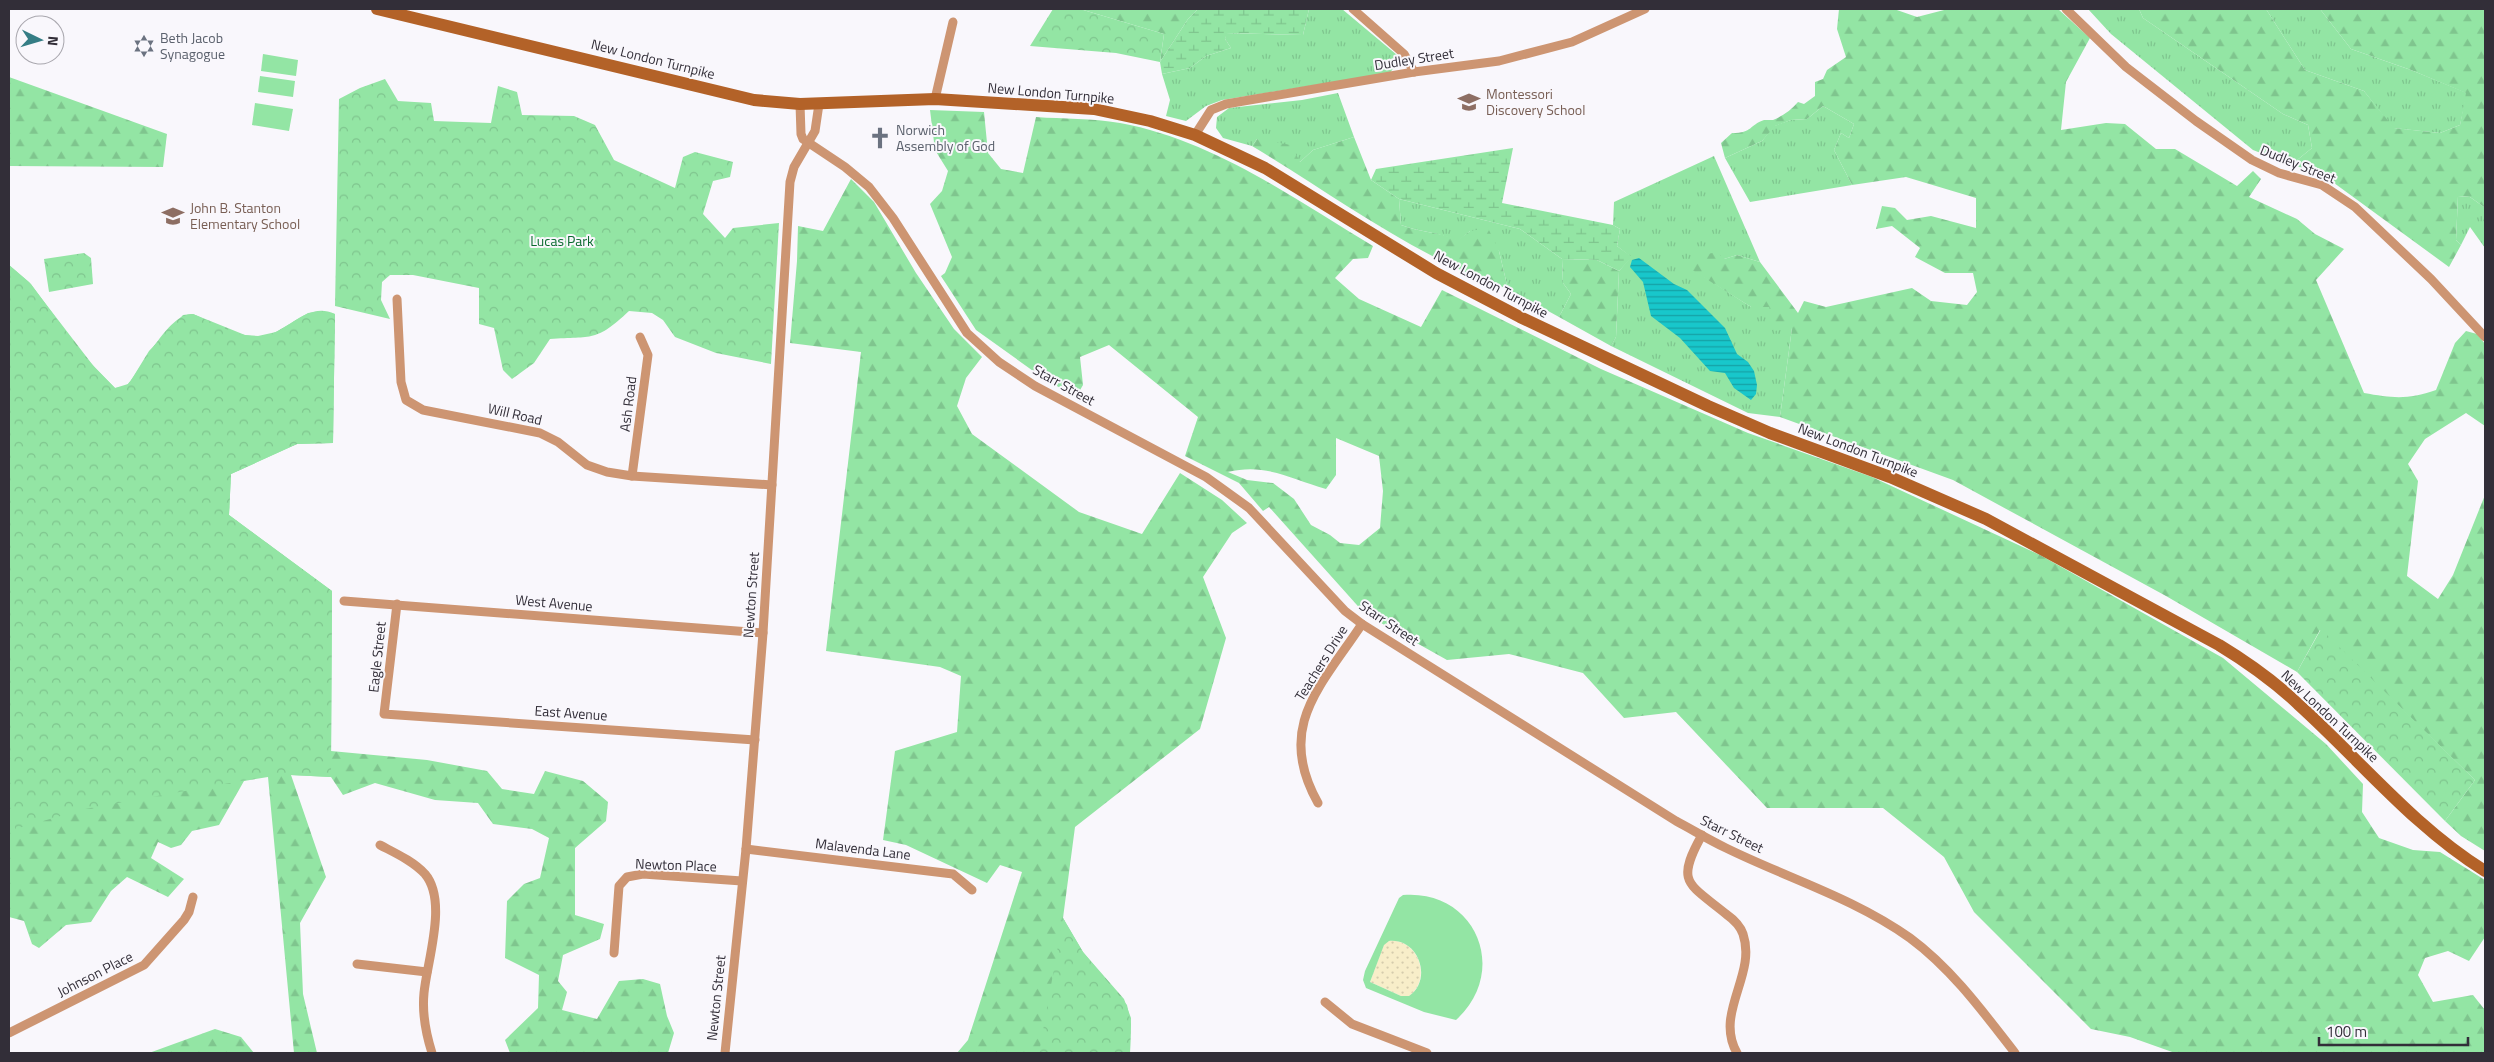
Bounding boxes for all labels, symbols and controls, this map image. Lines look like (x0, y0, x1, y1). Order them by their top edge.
north arrow (15, 15, 65, 65)
place label: Beth Jacob Synagogue (160, 27, 225, 64)
synagogue icon: Beth Jacob Synagogue (131, 33, 157, 59)
street label: New London Turnpike (589, 33, 717, 84)
text: N (43, 35, 64, 47)
street label: Dudley Street (1373, 42, 1455, 75)
street label: New London Turnpike (987, 77, 1115, 108)
place label: Montessori Discovery School (1486, 83, 1585, 120)
school or university icon: Montessori Discovery School (1456, 89, 1482, 115)
place label: Norwich Assembly of God (896, 119, 995, 156)
church icon: Norwich Assembly of God (867, 125, 893, 151)
street label: Dudley Street (2257, 139, 2339, 188)
place label: John B. Stanton Elementary School (190, 197, 300, 234)
school or university icon: John B. Stanton Elementary School (160, 203, 186, 229)
park label: Lucas Park (530, 230, 594, 251)
street label: New London Turnpike (1430, 244, 1552, 323)
street label: Starr Street (1029, 359, 1099, 410)
street label: Ash Road (614, 375, 641, 433)
street label: Will Road (486, 397, 544, 430)
street label: New London Turnpike (1795, 417, 1921, 482)
street label: Newton Street (737, 551, 764, 639)
street label: West Avenue (515, 589, 594, 616)
street label: Starr Street (1355, 595, 1424, 650)
street label: Eagle Street (362, 620, 391, 694)
street label: Teachers Drive (1289, 621, 1352, 705)
street label: New London Turnpike (2277, 665, 2384, 767)
street label: East Avenue (534, 699, 608, 726)
street label: Starr Street (1697, 809, 1768, 858)
street label: Malavenda Lane (814, 832, 912, 865)
street label: Newton Place (635, 853, 717, 876)
street label: Johnson Place (53, 945, 136, 1002)
street label: Newton Street (701, 954, 730, 1042)
scale bar (2319, 1014, 2468, 1046)
text: 100 m (2326, 1020, 2367, 1043)

